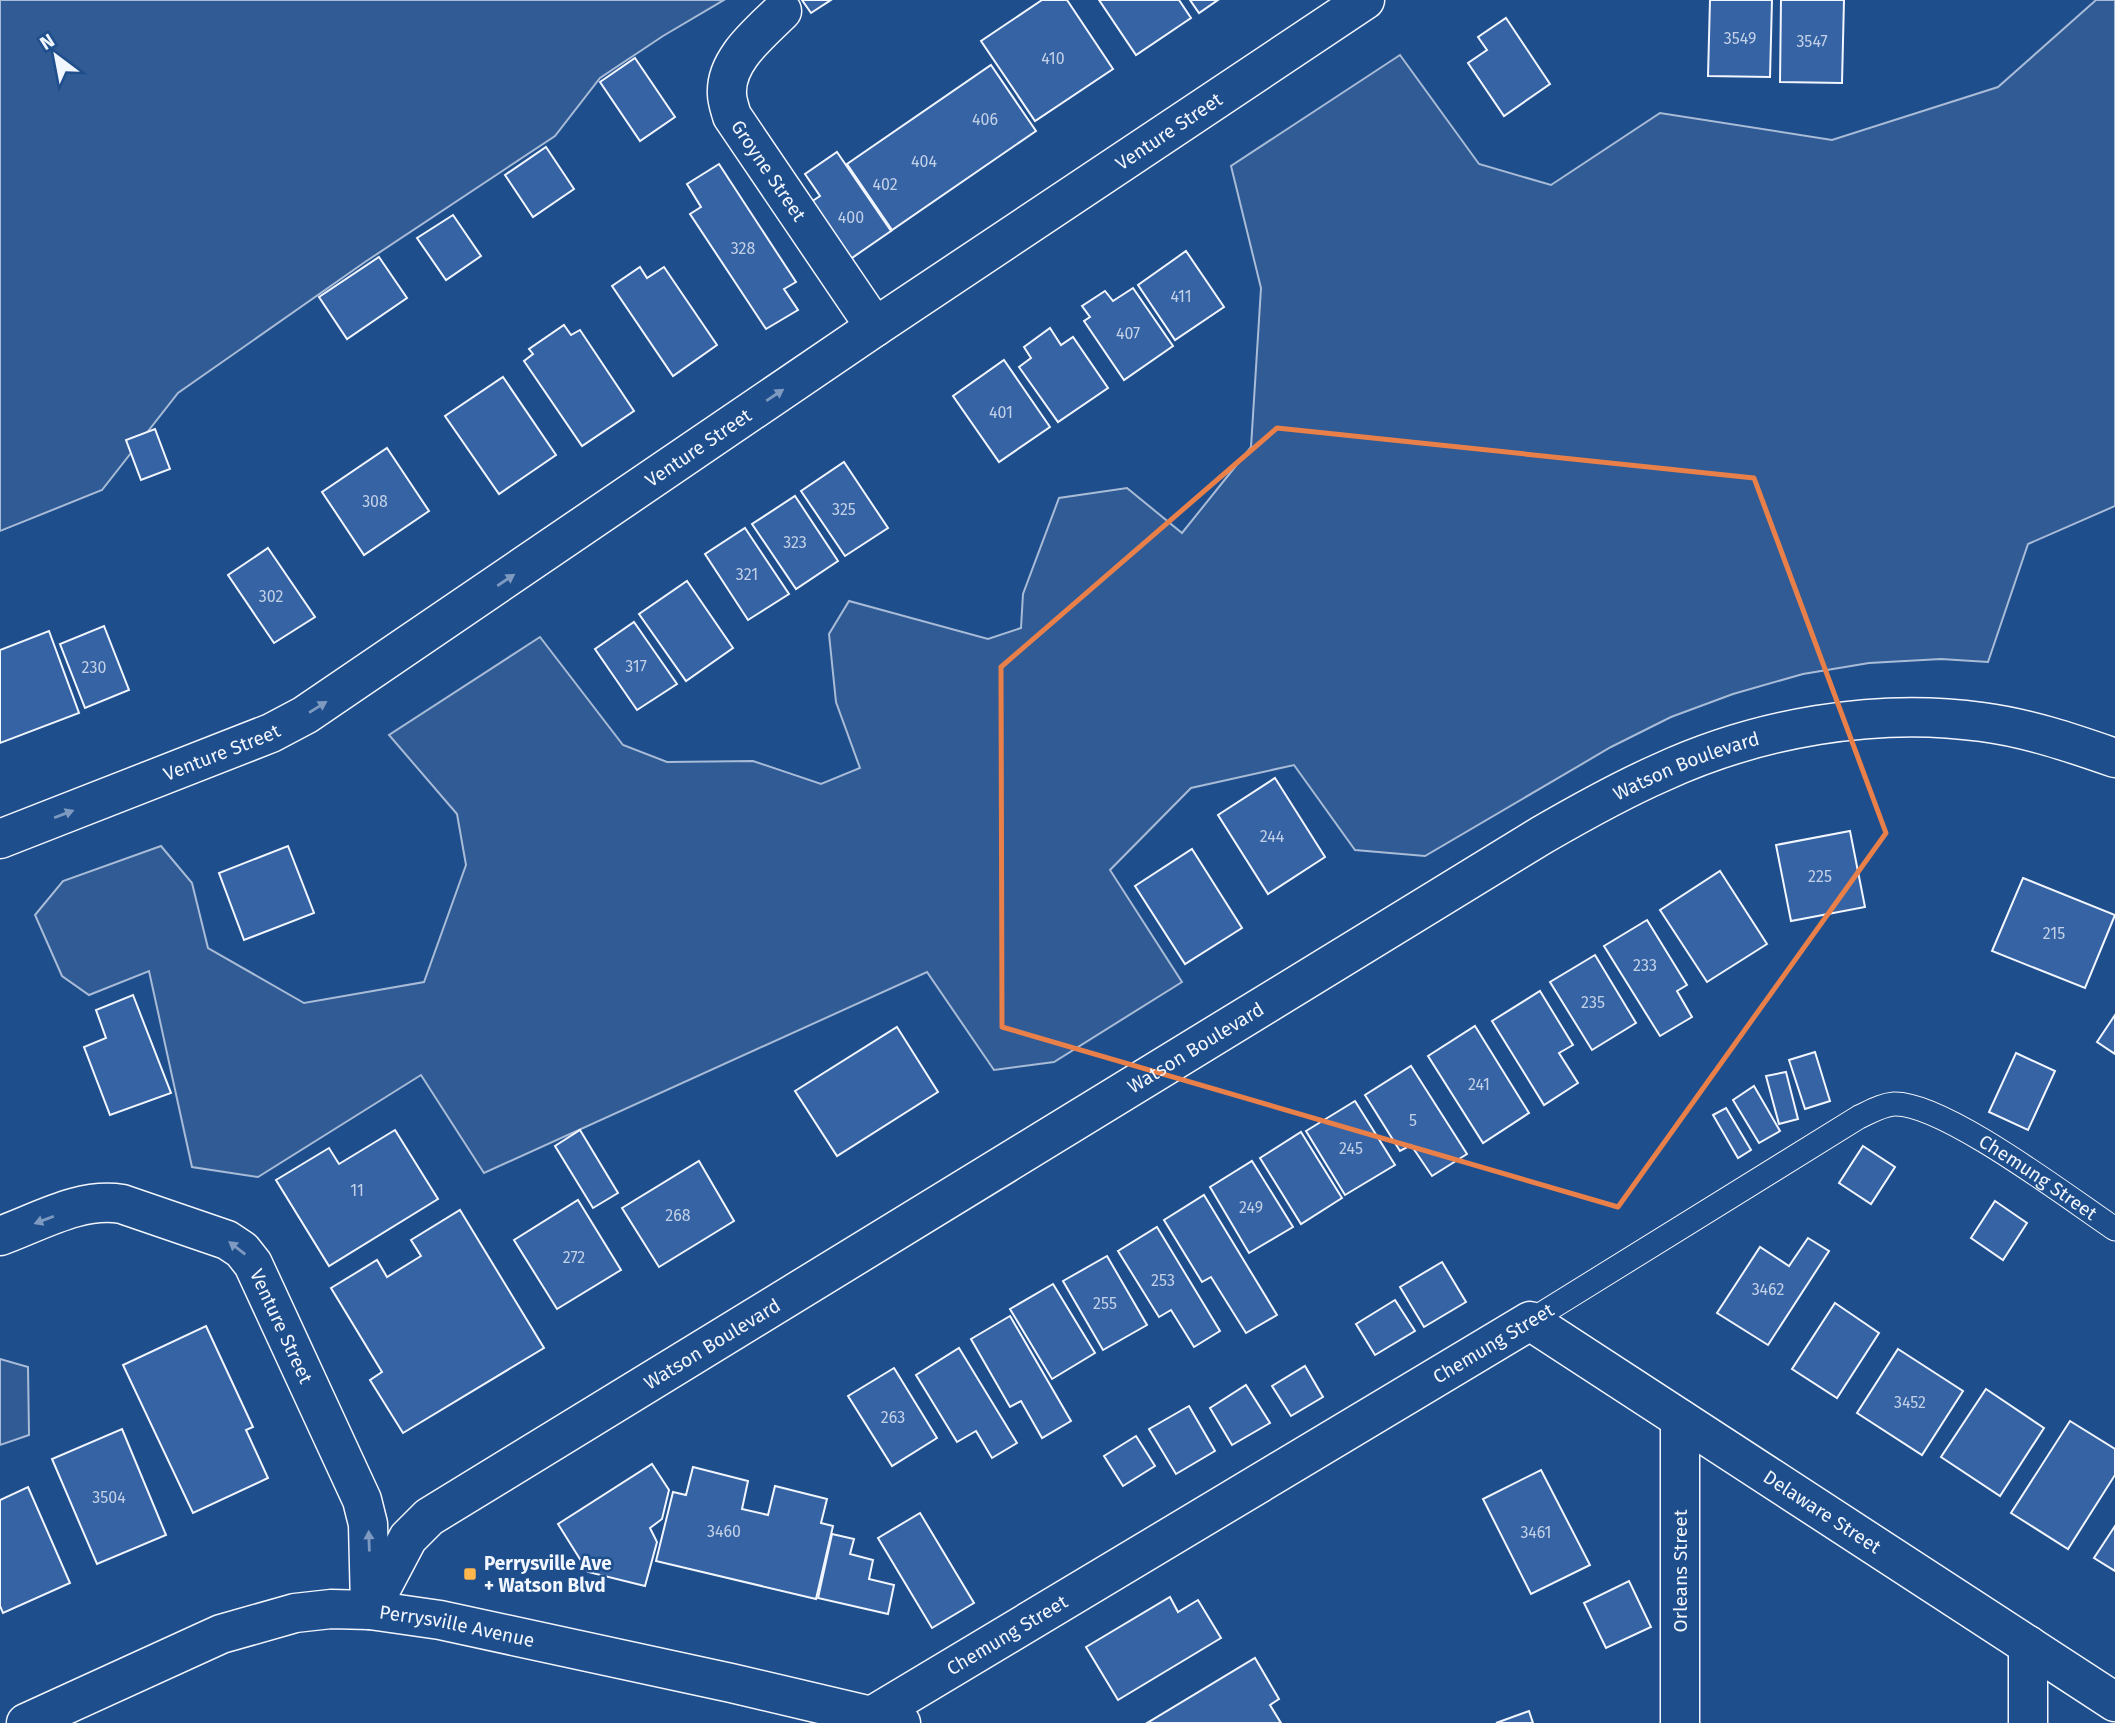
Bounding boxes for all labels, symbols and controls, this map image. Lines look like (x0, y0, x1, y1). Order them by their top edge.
north arrow (21, 21, 91, 91)
text: N (36, 29, 59, 55)
house number: 3549 (1724, 29, 1756, 48)
house number: 3547 (1796, 32, 1828, 51)
house number: 410 (1041, 49, 1065, 68)
street label: Venture Street (1111, 88, 1227, 175)
house number: 406 (972, 110, 998, 129)
street label: Groyne Street (726, 116, 811, 226)
house number: 404 (911, 152, 937, 171)
house number: 402 (872, 175, 898, 194)
house number: 400 (838, 208, 864, 227)
house number: 328 (731, 239, 755, 258)
house number: 411 (1170, 287, 1192, 306)
house number: 407 (1116, 324, 1140, 343)
one-way arrow (766, 388, 784, 402)
house number: 401 (989, 403, 1013, 422)
street label: Venture Street (641, 404, 756, 492)
house number: 308 (362, 492, 388, 511)
house number: 325 (832, 500, 856, 519)
house number: 323 (783, 533, 807, 552)
house number: 321 (736, 565, 758, 584)
one-way arrow (496, 573, 516, 586)
house number: 302 (259, 587, 283, 606)
house number: 317 (625, 657, 647, 676)
house number: 230 (82, 658, 106, 677)
one-way arrow (309, 701, 328, 714)
street label: Venture Street (160, 719, 284, 786)
street label: Watson Boulevard (1609, 727, 1762, 806)
one-way arrow (53, 809, 74, 820)
house number: 244 (1260, 827, 1285, 846)
house number: 225 (1808, 867, 1832, 886)
house number: 215 (2043, 924, 2065, 943)
house number: 233 (1633, 956, 1657, 975)
house number: 235 (1581, 993, 1605, 1012)
street label: Watson Boulevard (1123, 997, 1268, 1098)
house number: 241 (1468, 1075, 1490, 1094)
house number: 5 (1409, 1111, 1417, 1130)
street label: Chemung Street (1975, 1130, 2102, 1225)
house number: 245 (1339, 1139, 1363, 1158)
house number: 11 (350, 1181, 364, 1200)
house number: 249 (1239, 1198, 1263, 1217)
house number: 268 (665, 1206, 691, 1225)
one-way arrow (33, 1214, 54, 1225)
one-way arrow (228, 1240, 246, 1255)
house number: 272 (563, 1248, 585, 1267)
street label: Venture Street (245, 1266, 318, 1387)
house number: 253 (1151, 1271, 1175, 1290)
house number: 3462 (1752, 1280, 1784, 1299)
street label: Watson Boulevard (640, 1294, 785, 1394)
house number: 255 (1093, 1294, 1117, 1313)
street label: Chemung Street (1429, 1298, 1558, 1389)
house number: 3452 (1894, 1393, 1926, 1412)
house number: 263 (881, 1408, 905, 1427)
street label: Delaware Street (1759, 1465, 1885, 1559)
house number: 3504 (92, 1488, 126, 1507)
street label: Orleans Street (1669, 1509, 1692, 1633)
house number: 3460 (707, 1522, 741, 1541)
house number: 3461 (1520, 1523, 1552, 1542)
one-way arrow (363, 1530, 374, 1552)
place label: Perrysville Ave + Watson Blvd (484, 1552, 612, 1597)
marker: Perrysville Ave + Watson Blvd (462, 1566, 478, 1582)
street label: Chemung Street (942, 1590, 1072, 1680)
street label: Perrysville Avenue (378, 1600, 537, 1652)

